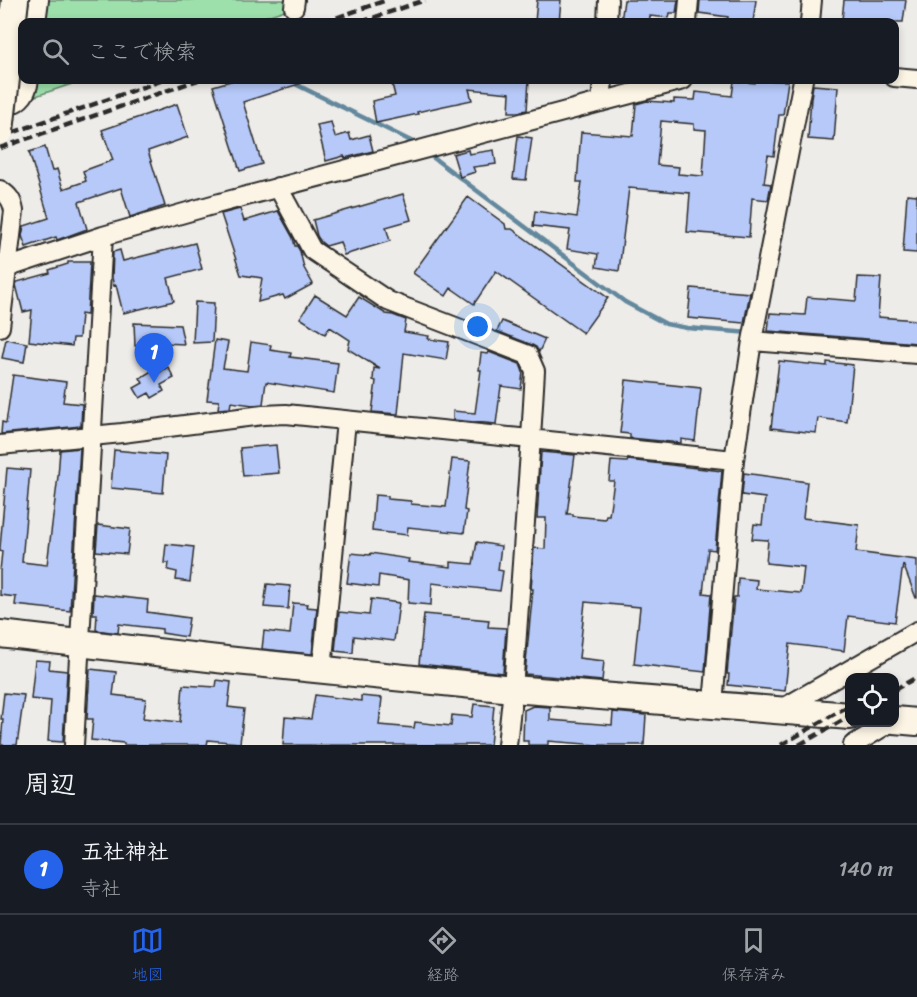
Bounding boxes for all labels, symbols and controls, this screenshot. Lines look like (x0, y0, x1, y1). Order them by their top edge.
search box (18, 18, 899, 84)
text: ここで検索 (87, 32, 197, 71)
icon: search (39, 35, 72, 68)
your location (463, 312, 492, 341)
pin: 1 (134, 334, 174, 383)
map controls (845, 673, 899, 727)
button: locate (845, 673, 899, 727)
text: 周辺 (24, 761, 76, 807)
text: 五社神社 (81, 832, 169, 871)
text: 1 (39, 852, 48, 887)
text: 140 m (839, 852, 893, 887)
text: 寺社 (81, 871, 121, 906)
tab: 地図 (131, 924, 164, 989)
tab: 経路 (426, 924, 459, 989)
tab: 保存済み (722, 924, 786, 989)

